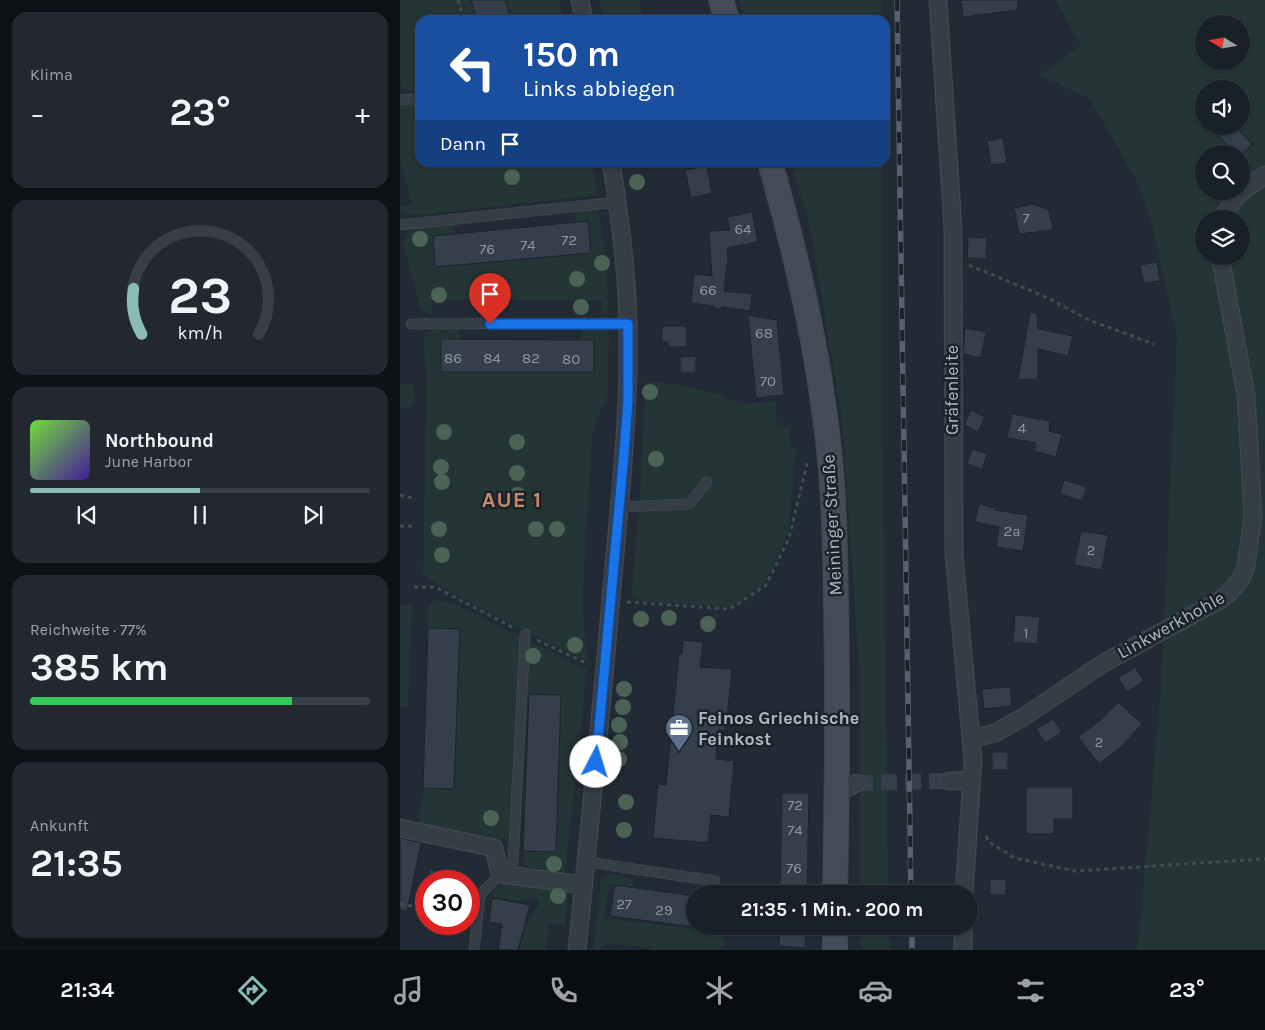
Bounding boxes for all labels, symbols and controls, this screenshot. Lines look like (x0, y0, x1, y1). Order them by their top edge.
north arrow (1195, 15, 1250, 70)
map controls (1195, 15, 1250, 265)
text: 150 m (523, 34, 620, 75)
icon: left (440, 35, 505, 100)
text: Klima (30, 65, 73, 84)
text: Links abbiegen (523, 76, 675, 102)
button: sound (1195, 80, 1250, 135)
text: 23° (169, 90, 231, 135)
text: − (30, 97, 45, 130)
text: + (355, 97, 370, 130)
icon: arrive (496, 130, 524, 158)
text: Dann (440, 133, 486, 155)
button: search (1195, 145, 1250, 200)
house number: 7 (1022, 209, 1030, 227)
button: layers (1195, 210, 1250, 265)
house number: 64 (735, 220, 752, 238)
house number: 72 (561, 231, 577, 249)
house number: 74 (520, 236, 536, 254)
house number: 76 (479, 240, 495, 258)
text: 23 (168, 265, 232, 326)
pin (469, 273, 511, 324)
icon: arrive (476, 280, 504, 308)
house number: 66 (699, 281, 717, 299)
text: km/h (177, 323, 223, 344)
house number: 68 (755, 324, 773, 342)
street label: Gräfenleite (941, 345, 963, 435)
house number: 86 (444, 349, 462, 367)
house number: 84 (483, 349, 501, 367)
house number: 82 (522, 349, 540, 367)
house number: 80 (562, 350, 580, 368)
house number: 70 (760, 372, 776, 390)
house number: 4 (1018, 419, 1027, 437)
text: Northbound (105, 430, 214, 452)
text: June Harbor (105, 452, 192, 471)
street label: Meininger Straße (817, 454, 847, 596)
district label: AUE 1 (482, 487, 542, 513)
icon: previous (73, 501, 101, 529)
icon: pause (186, 501, 214, 529)
icon: next (299, 501, 327, 529)
house number: 2a (1004, 522, 1020, 540)
house number: 2 (1087, 541, 1095, 559)
street label: Linkwerkhohle (1113, 586, 1229, 664)
text: Reichweite · 77% (30, 620, 147, 639)
house number: 1 (1024, 624, 1028, 642)
text: 385 km (30, 645, 168, 690)
place label: Feinos Griechische Feinkost (698, 707, 859, 750)
office icon: Feinos Griechische Feinkost (664, 713, 694, 752)
house number: 2 (1095, 733, 1103, 751)
position arrow (569, 735, 621, 787)
house number: 72 (787, 796, 803, 814)
text: Ankunft (30, 816, 89, 835)
house number: 74 (787, 821, 803, 839)
text: 21:35 (30, 841, 123, 886)
house number: 76 (786, 859, 802, 877)
speed limit sign: 30 (415, 870, 480, 935)
house number: 27 (616, 895, 632, 913)
text: 21:35 · 1 Min. · 200 m (741, 899, 923, 921)
house number: 29 (655, 901, 673, 919)
icon: directions (235, 973, 270, 1008)
icon: music (391, 973, 426, 1008)
icon: phone (546, 973, 581, 1008)
icon: climate (702, 973, 737, 1008)
icon: car (858, 973, 893, 1008)
icon: filters (1013, 973, 1048, 1008)
text: 21:34 (60, 977, 114, 1003)
text: 23° (1169, 977, 1205, 1003)

